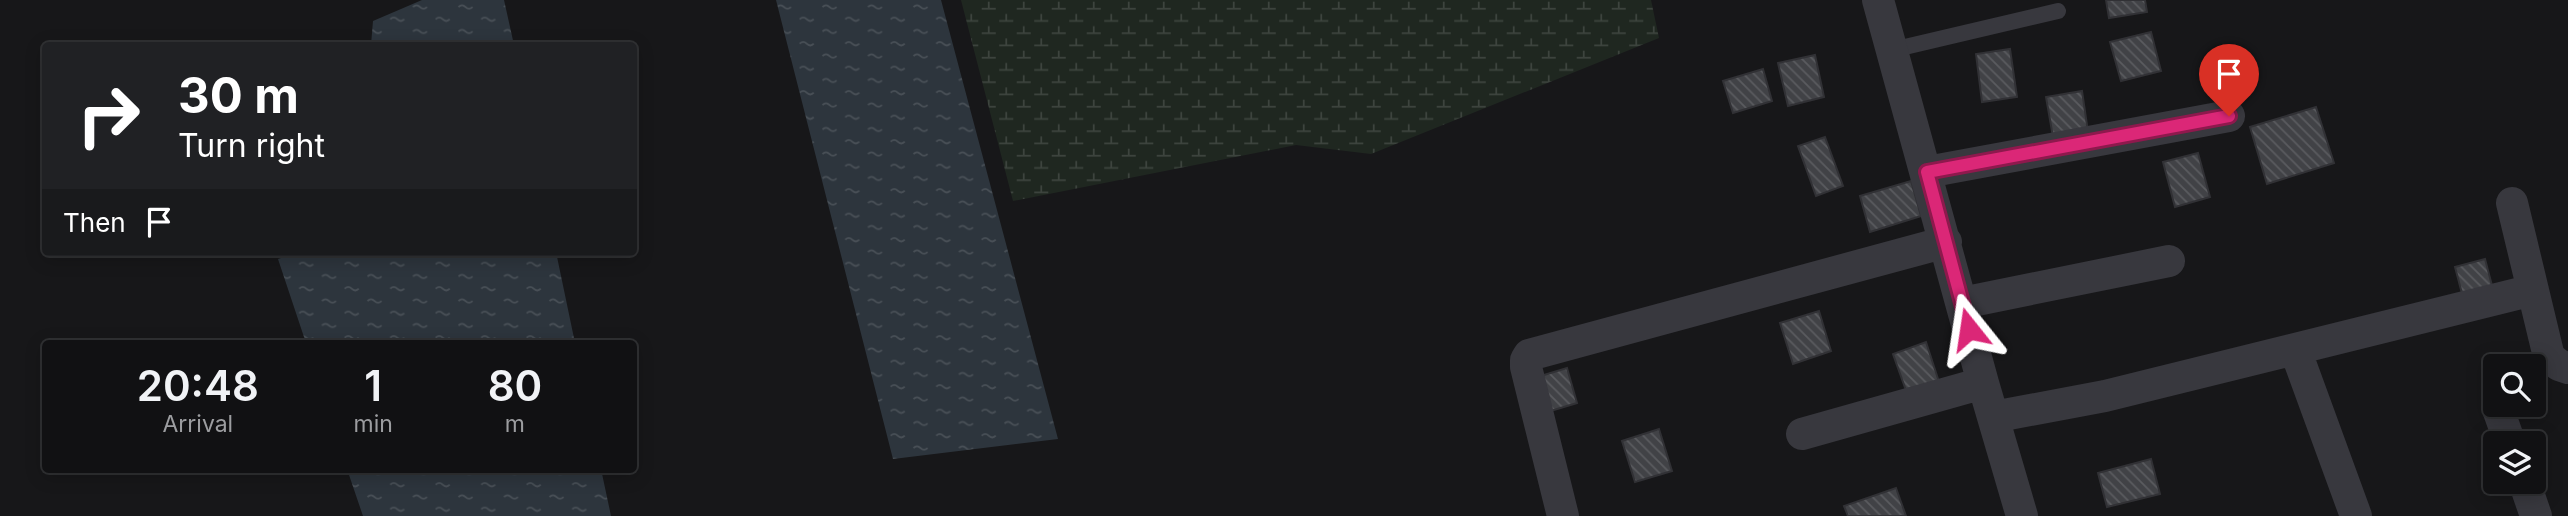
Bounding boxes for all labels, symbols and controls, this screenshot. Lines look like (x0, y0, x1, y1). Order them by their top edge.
pin (2199, 44, 2259, 116)
icon: arrive (2210, 55, 2248, 93)
text: 30 m (178, 66, 299, 125)
icon: right (63, 70, 154, 161)
text: Turn right (178, 126, 325, 165)
icon: arrive (140, 203, 178, 241)
text: Then (63, 207, 126, 238)
position arrow (1932, 292, 2006, 366)
map controls (2483, 354, 2546, 494)
button: search (2483, 354, 2546, 417)
text: 20:48 (137, 360, 259, 411)
text: 1 (364, 360, 382, 411)
text: 80 (488, 360, 542, 411)
text: Arrival (162, 410, 233, 438)
text: min (354, 410, 393, 438)
text: m (505, 410, 525, 438)
button: layers (2483, 431, 2546, 494)

